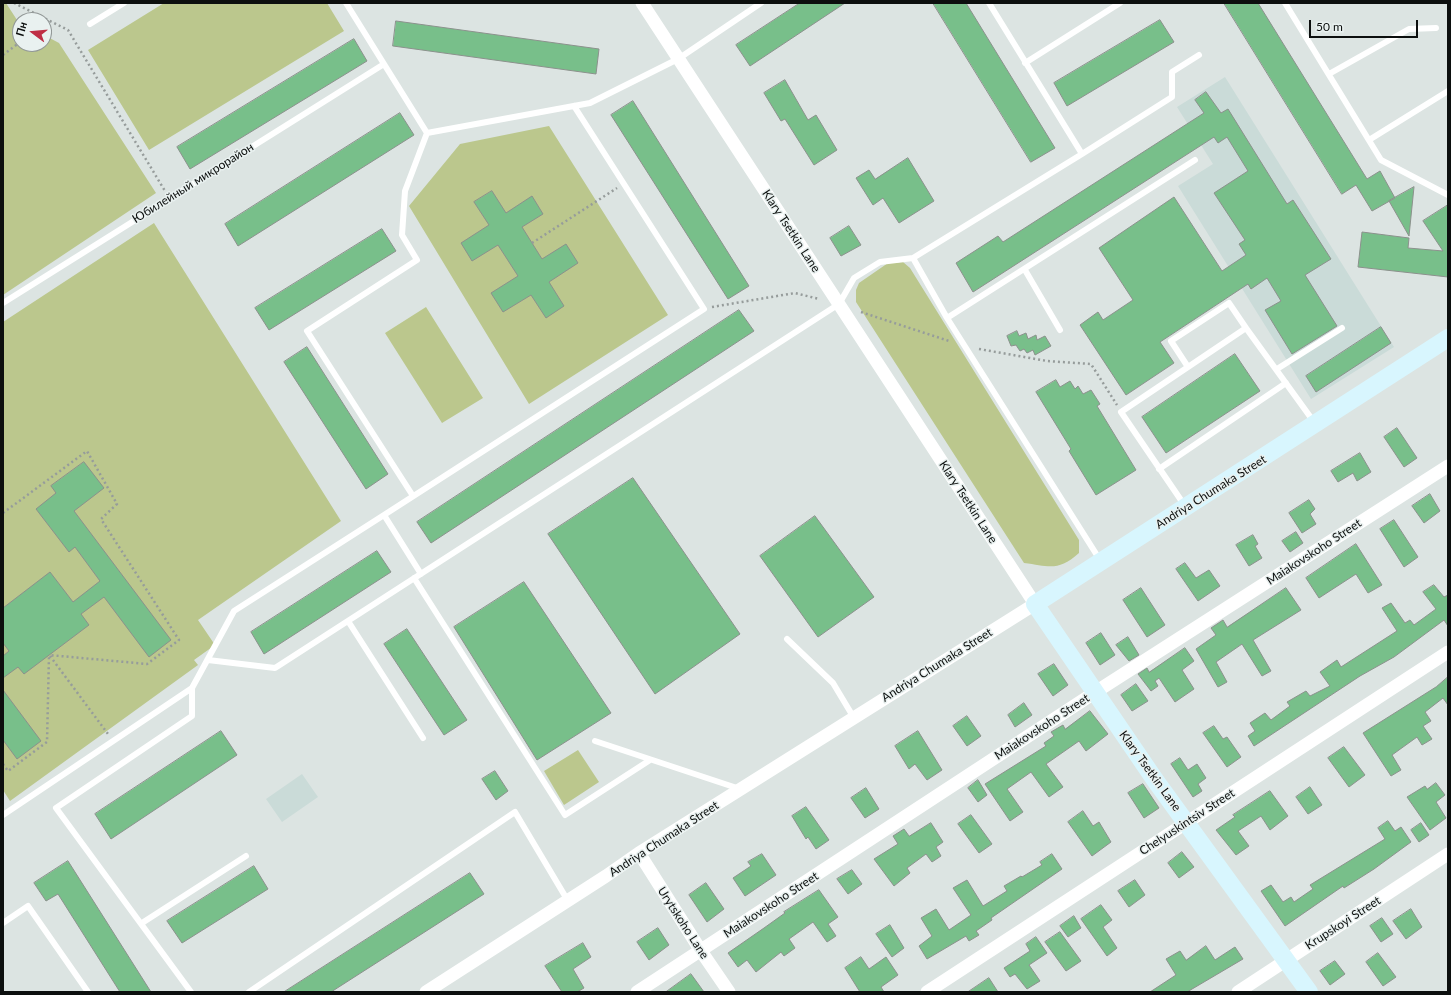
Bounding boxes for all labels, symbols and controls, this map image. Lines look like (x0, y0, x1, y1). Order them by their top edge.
north arrow (12, 12, 52, 52)
scale bar (1311, 12, 1420, 38)
text: 50 m (1316, 19, 1343, 34)
text: Пн (13, 20, 29, 38)
street label: Юбилейный микрорайон (130, 140, 256, 226)
street label: Klary Tsetkin Lane (759, 187, 823, 275)
street label: Andriya Chumaka Street (1153, 452, 1269, 532)
street label: Klary Tsetkin Lane (936, 458, 1000, 546)
street label: Maiakovskoho Street (1264, 516, 1364, 588)
street label: Andriya Chumaka Street (879, 625, 995, 705)
street label: Maiakovskoho Street (992, 691, 1092, 763)
street label: Klary Tsetkin Lane (1116, 728, 1184, 814)
street label: Chelyuskintsiv Street (1137, 786, 1237, 858)
street label: Andriya Chumaka Street (606, 798, 722, 880)
street label: Maiakovskoho Street (721, 869, 821, 941)
street label: Urytskoho Lane (654, 884, 712, 962)
street label: Krupskoyi Street (1303, 893, 1383, 953)

